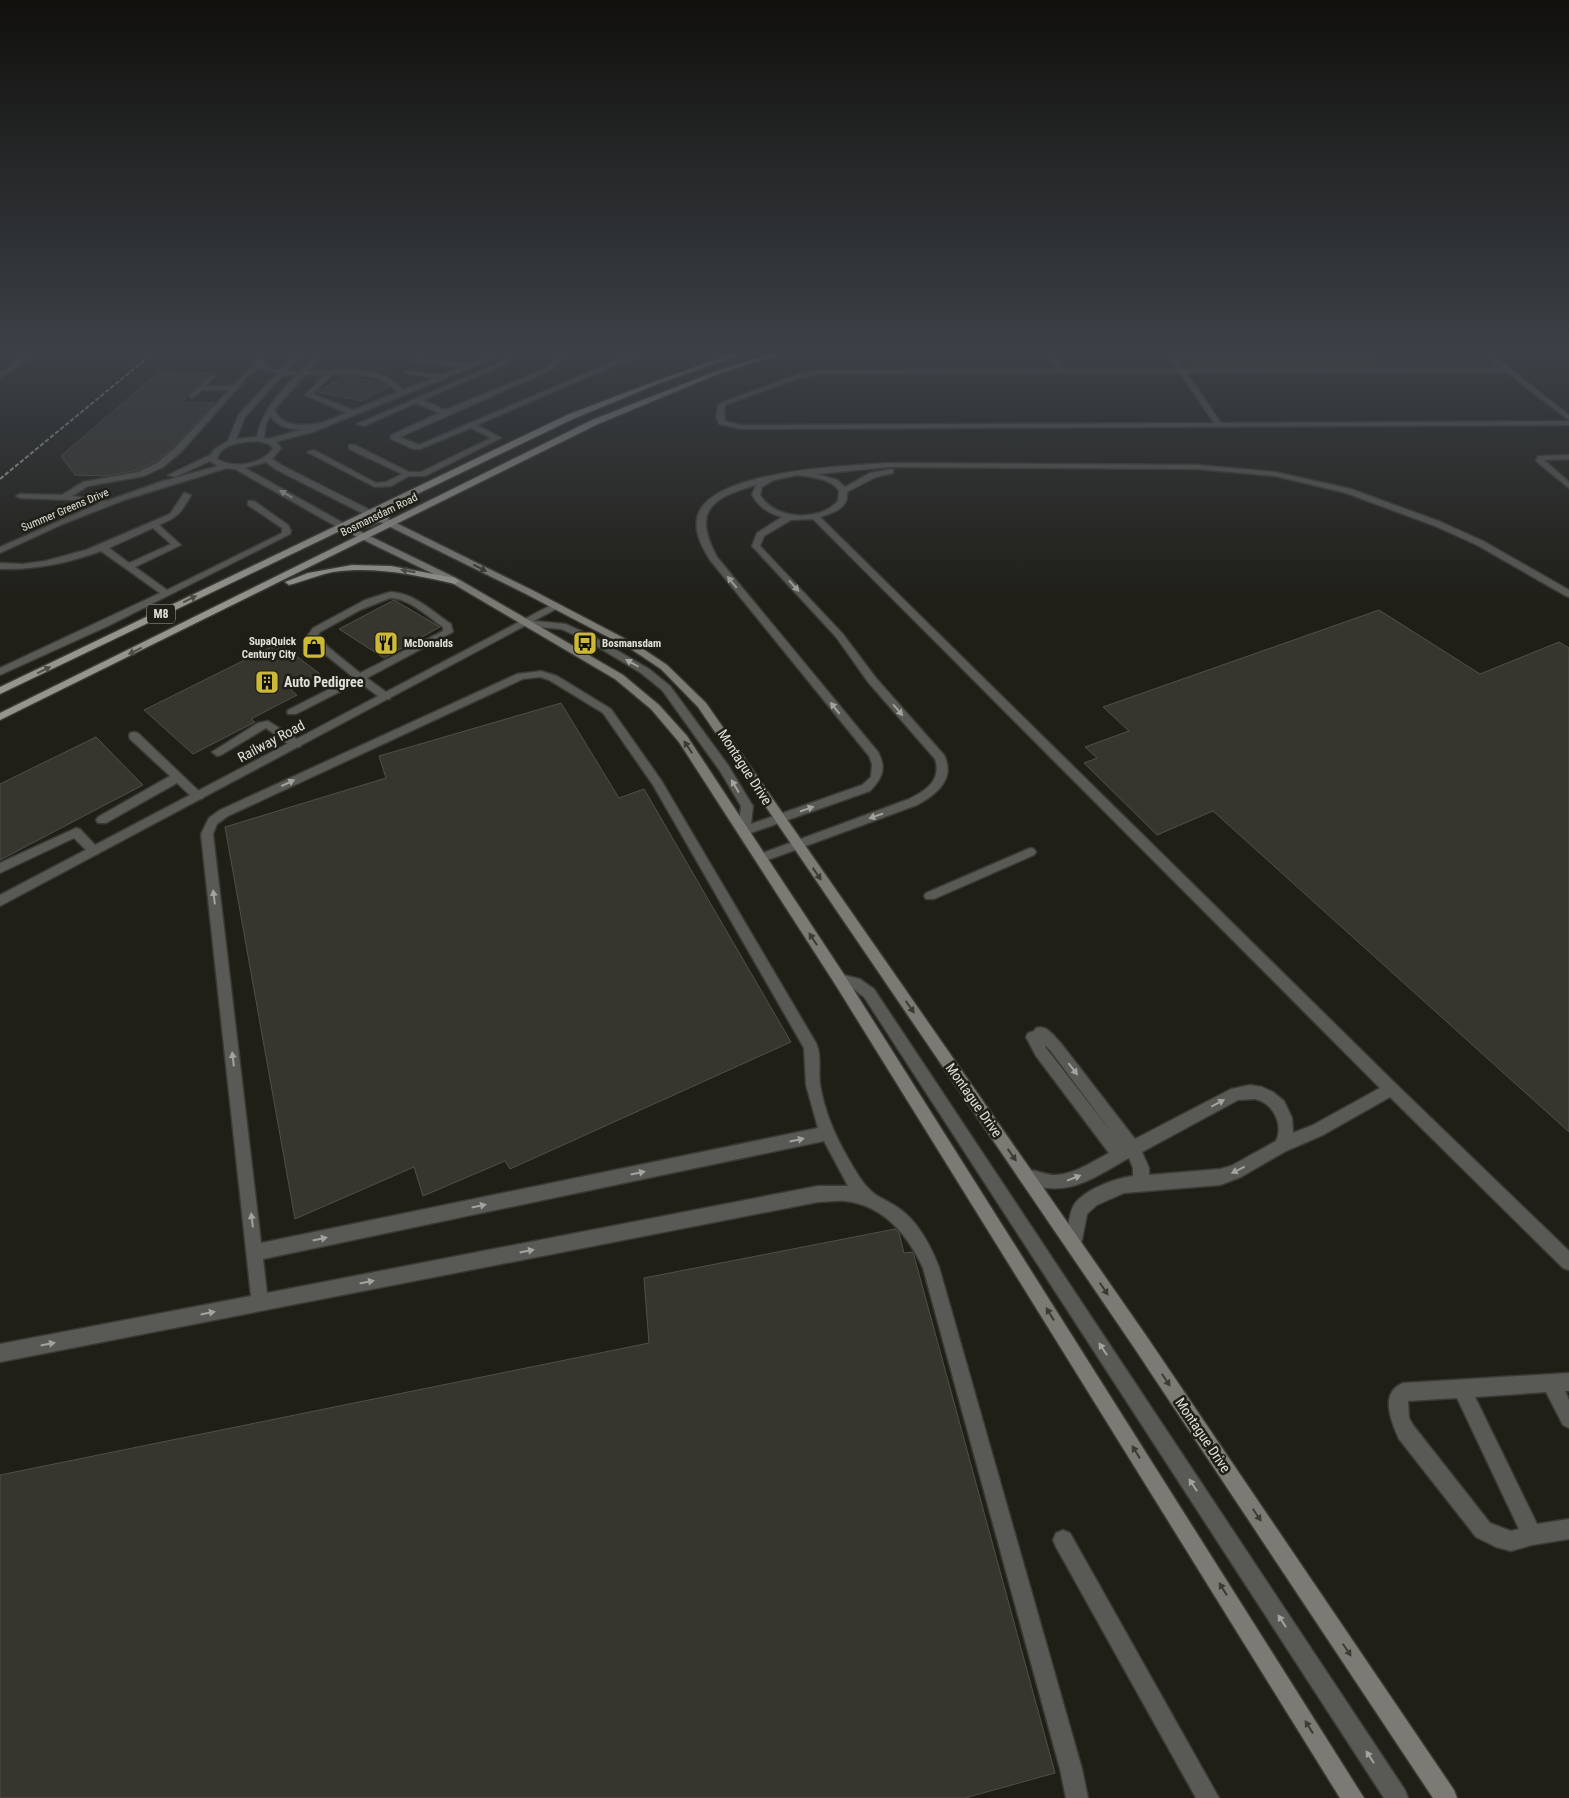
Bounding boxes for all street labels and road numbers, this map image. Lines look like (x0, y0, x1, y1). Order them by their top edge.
street label: Summer Greens Drive (19, 486, 111, 534)
street label: Bosmansdam Road (338, 491, 420, 539)
road number: M8 (147, 604, 175, 624)
street label: Railway Road (235, 717, 307, 765)
street label: Montague Drive (715, 726, 776, 808)
street label: Montague Drive (943, 1060, 1006, 1140)
street label: Montague Drive (1172, 1395, 1234, 1476)

